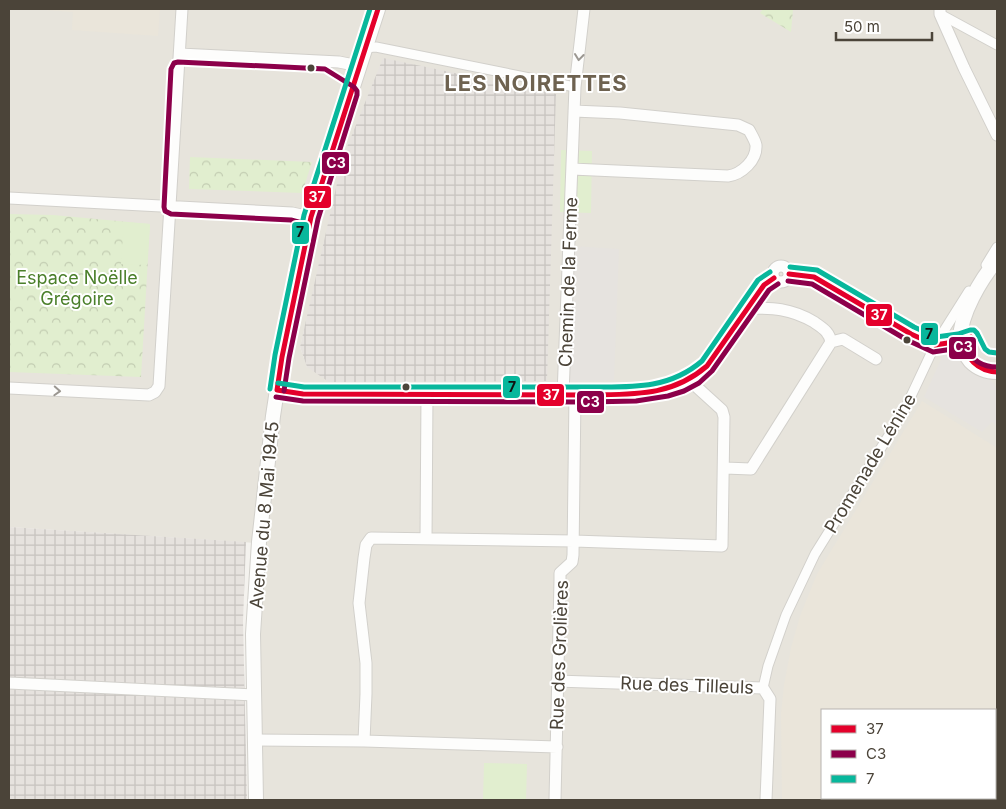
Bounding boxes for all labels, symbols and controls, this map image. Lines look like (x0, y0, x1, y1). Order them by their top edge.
scale bar (836, 10, 932, 42)
text: 50 m (844, 17, 880, 36)
one-way arrow (574, 53, 585, 61)
unlabelled marker (306, 63, 316, 73)
district label: LES NOIRETTES (444, 70, 628, 96)
line badge: C3 (321, 151, 350, 175)
text: C3 (326, 154, 346, 171)
line badge: 37 (303, 185, 332, 209)
text: 37 (308, 188, 326, 205)
street label: Chemin de la Ferme (555, 197, 581, 367)
line badge: 7 (291, 221, 310, 245)
text: 7 (296, 223, 304, 240)
park label: Espace Noëlle Grégoire (16, 267, 138, 309)
line badge: 37 (865, 303, 893, 327)
text: 37 (870, 306, 888, 323)
line badge: 7 (920, 322, 939, 346)
text: 7 (925, 325, 933, 342)
unlabelled marker (902, 335, 912, 345)
line badge: C3 (948, 336, 977, 360)
text: C3 (953, 338, 973, 355)
line badge: 7 (502, 375, 521, 399)
text: 7 (508, 378, 516, 395)
unlabelled marker (401, 382, 411, 392)
line badge: 37 (536, 383, 565, 407)
one-way arrow (54, 385, 62, 396)
text: 37 (542, 386, 560, 403)
street label: Promenade Lénine (820, 389, 920, 537)
line badge: C3 (576, 390, 605, 414)
text: C3 (580, 393, 600, 410)
street label: Avenue du 8 Mai 1945 (245, 420, 283, 610)
street label: Rue des Grolières (546, 580, 572, 730)
street label: Rue des Tilleuls (620, 672, 754, 698)
legend (821, 709, 996, 799)
text: 37 (866, 719, 884, 738)
text: C3 (866, 744, 886, 763)
text: 7 (866, 769, 875, 788)

